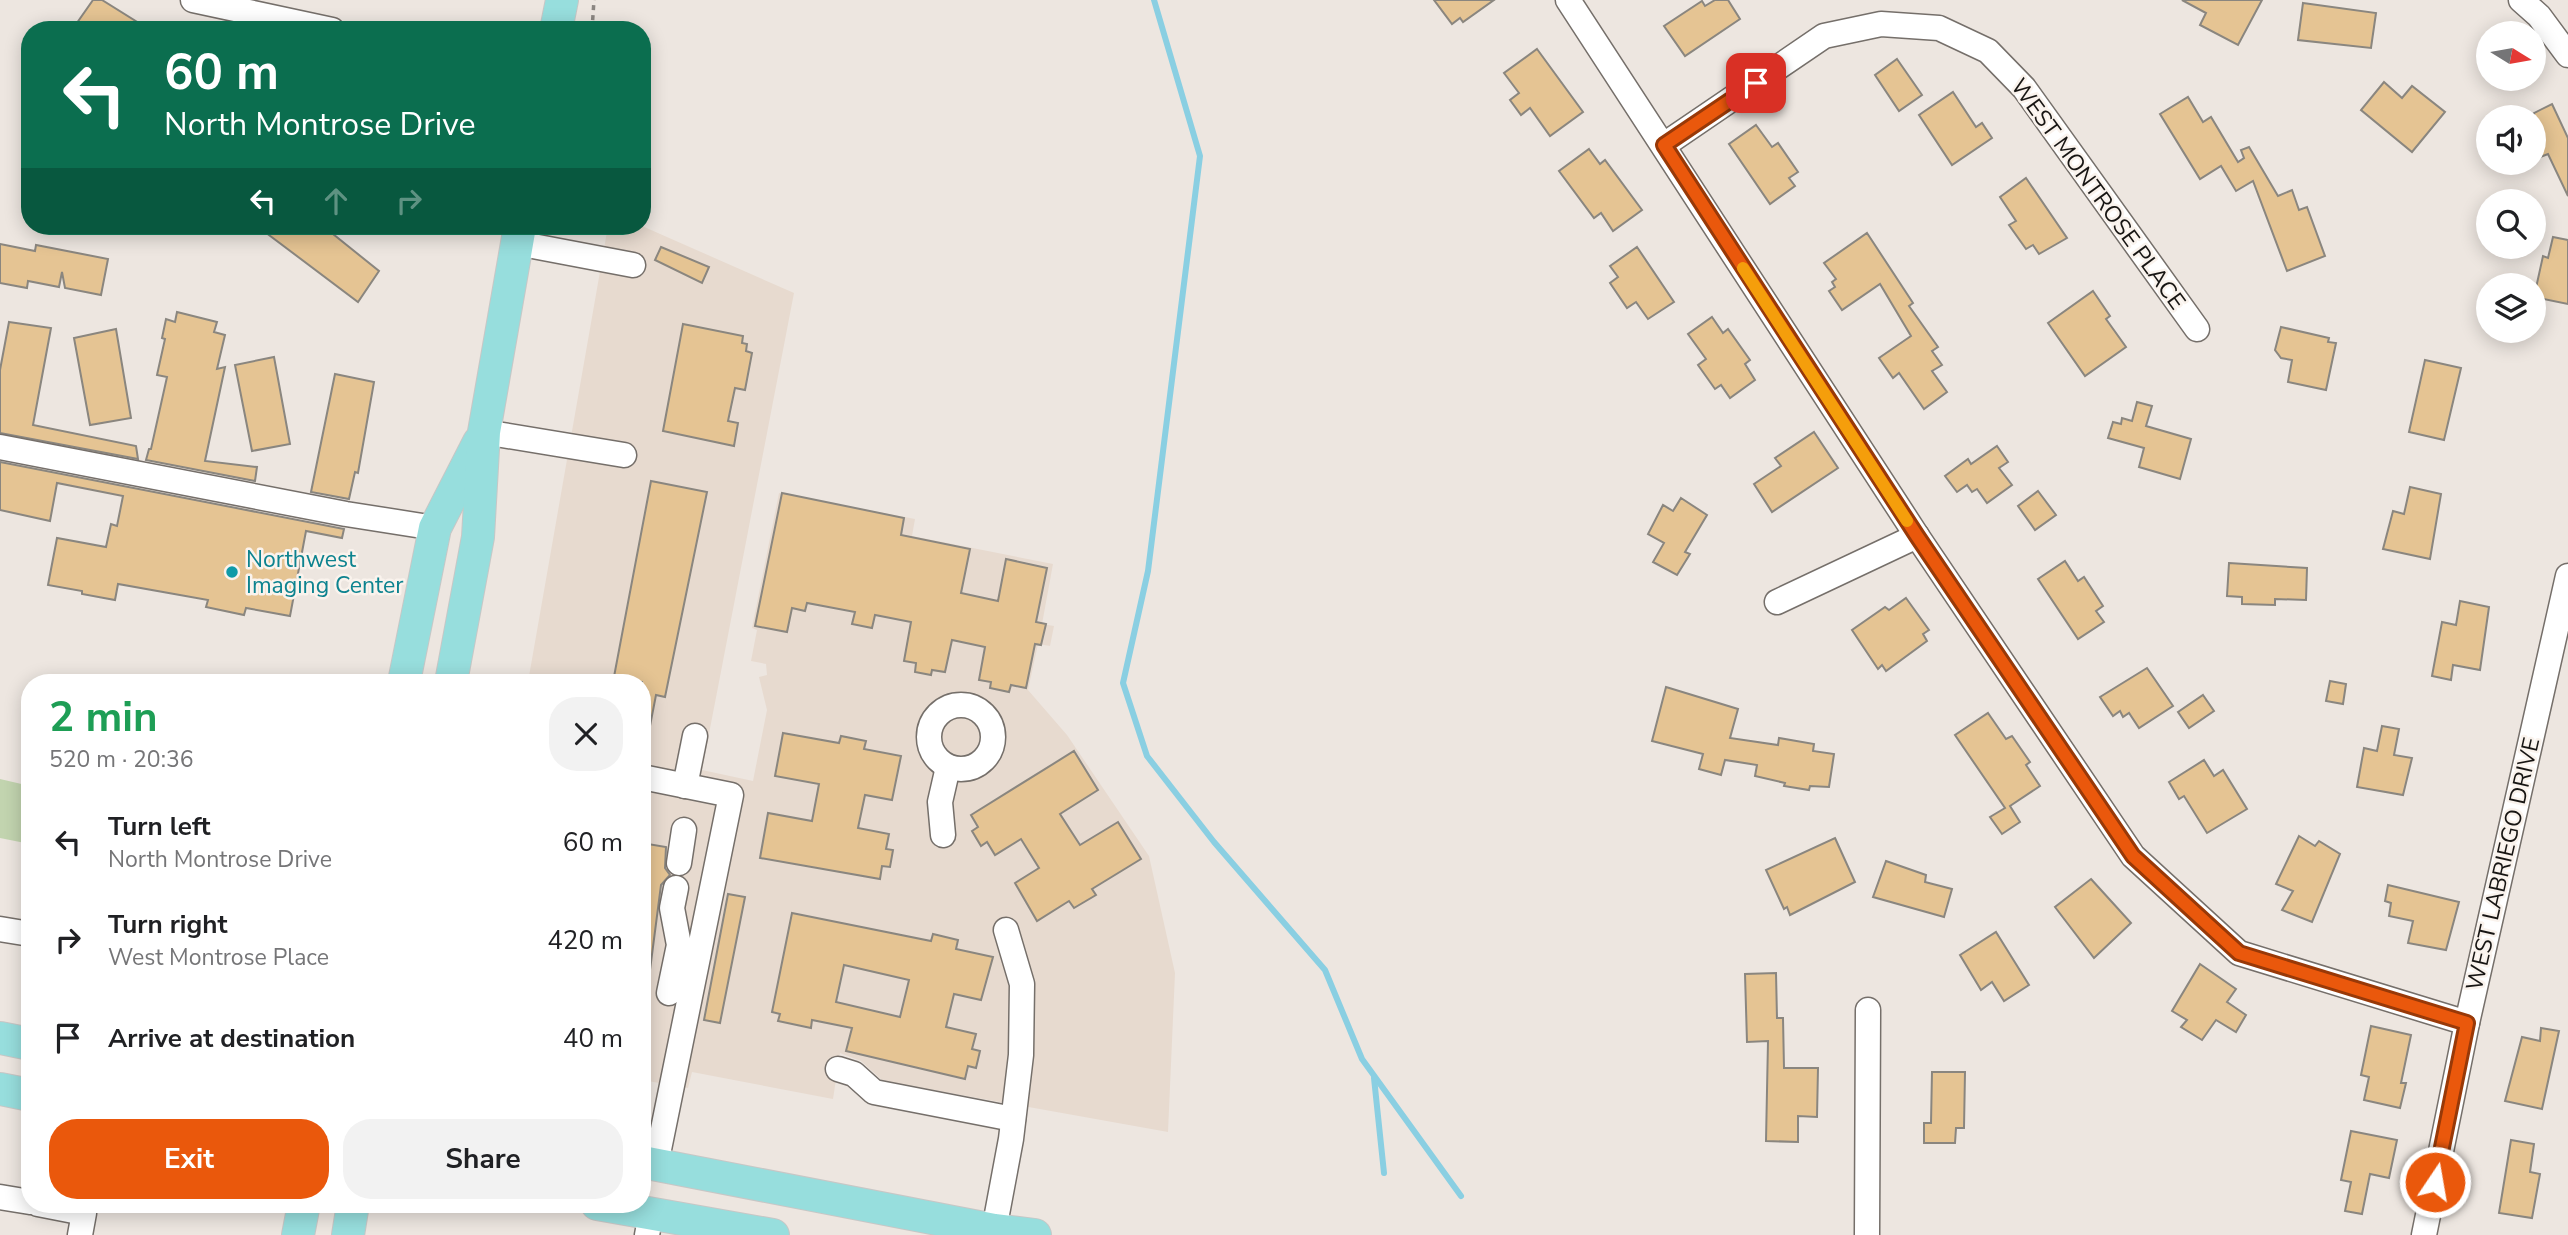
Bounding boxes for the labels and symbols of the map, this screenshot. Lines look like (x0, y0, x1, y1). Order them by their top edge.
north arrow (2476, 21, 2546, 91)
pin (1726, 53, 1786, 113)
street label: WEST MONTROSE PLACE (2004, 72, 2192, 316)
place label: Northwest Imaging Center (246, 544, 404, 601)
marker: Northwest Imaging Center (224, 564, 240, 580)
street label: WEST LABRIEGO DRIVE (2459, 734, 2547, 994)
position arrow (2398, 1145, 2472, 1219)

